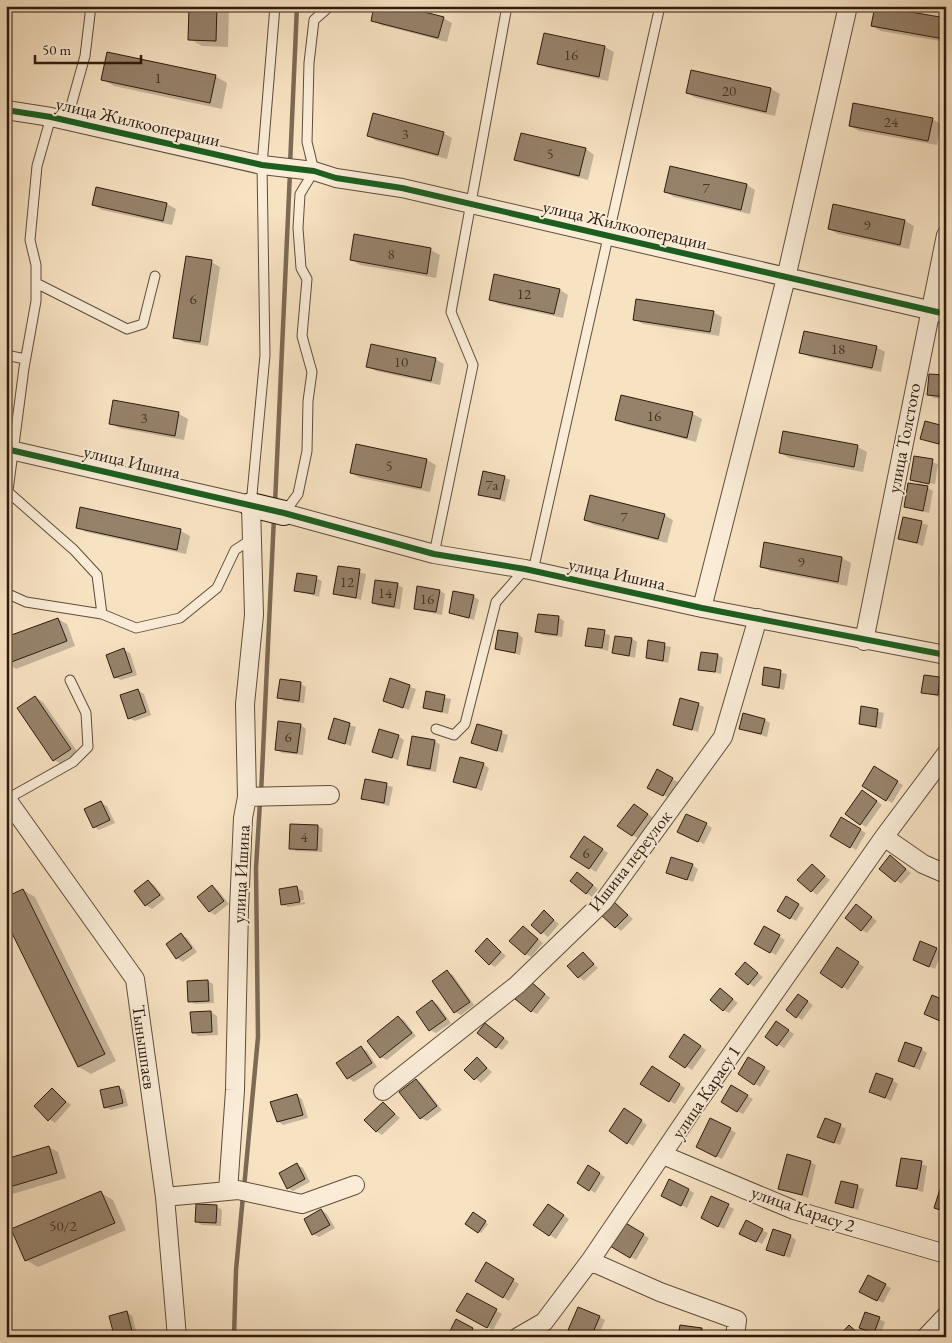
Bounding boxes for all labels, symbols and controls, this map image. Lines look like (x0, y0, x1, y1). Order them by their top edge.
scale bar (35, 32, 141, 64)
text: 50 m (42, 40, 71, 59)
house number: 16 (564, 45, 578, 64)
house number: 1 (154, 68, 162, 87)
house number: 20 (722, 81, 736, 100)
street label: улица Жилкооперации (54, 91, 223, 152)
house number: 24 (884, 112, 899, 131)
house number: 3 (401, 124, 409, 143)
house number: 5 (546, 144, 554, 163)
house number: 7 (702, 178, 710, 197)
street label: улица Жилкооперации (541, 194, 710, 255)
house number: 9 (863, 215, 871, 234)
house number: 8 (387, 244, 395, 263)
house number: 12 (517, 284, 532, 303)
house number: 6 (189, 289, 197, 308)
house number: 18 (831, 339, 845, 358)
house number: 10 (394, 352, 408, 371)
street label: улица Толстого (882, 381, 925, 495)
house number: 16 (647, 406, 661, 425)
house number: 3 (140, 408, 148, 427)
street label: улица Ишина (81, 439, 184, 484)
house number: 5 (385, 456, 393, 475)
house number: 7а (485, 475, 499, 494)
house number: 7 (620, 507, 628, 526)
street label: улица Ишина (566, 552, 669, 595)
house number: 9 (797, 552, 805, 571)
house number: 12 (340, 572, 355, 591)
house number: 14 (378, 583, 393, 602)
house number: 16 (420, 589, 434, 608)
house number: 6 (284, 727, 292, 746)
street label: Ишина переулок (583, 805, 677, 916)
street label: улица Ишина (226, 823, 255, 924)
house number: 4 (300, 827, 308, 846)
house number: 6 (582, 843, 590, 862)
street label: Тынышпаев (127, 1003, 162, 1091)
street label: улица Карасу 1 (666, 1041, 745, 1143)
street label: улица Карасу 2 (748, 1180, 858, 1237)
house number: 50/2 (49, 1216, 78, 1235)

